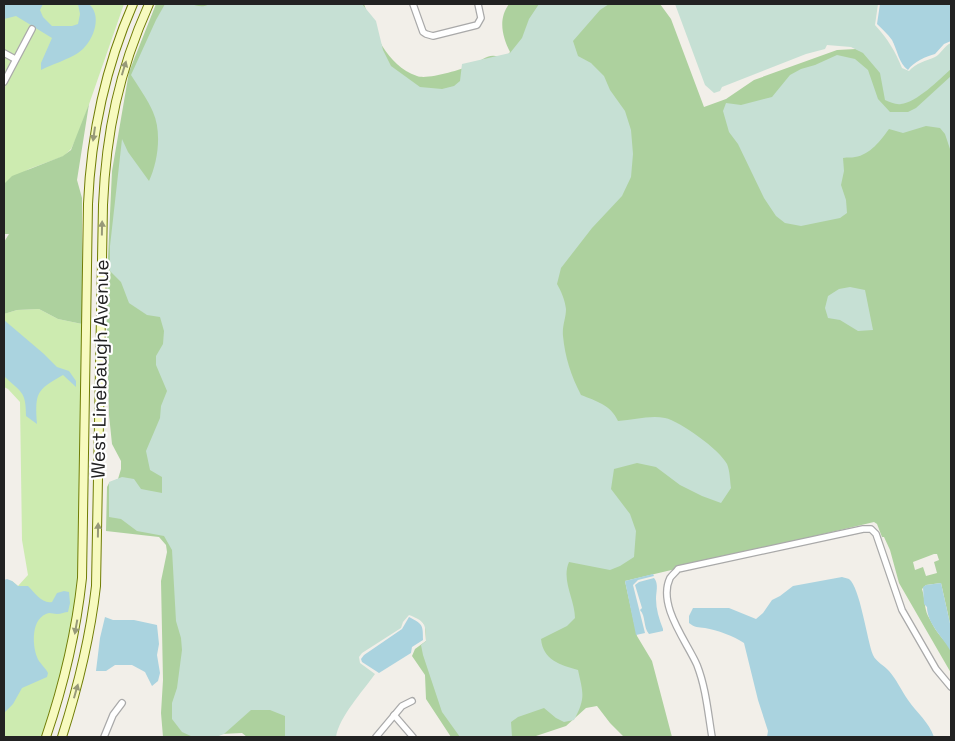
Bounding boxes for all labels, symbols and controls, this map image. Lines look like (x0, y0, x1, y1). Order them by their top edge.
one-way arrow (121, 60, 129, 75)
one-way arrow (90, 126, 98, 142)
one-way arrow (98, 220, 106, 236)
street label: West Linebaugh Avenue (86, 259, 114, 479)
one-way arrow (94, 522, 102, 538)
one-way arrow (71, 619, 79, 635)
one-way arrow (73, 683, 81, 698)

